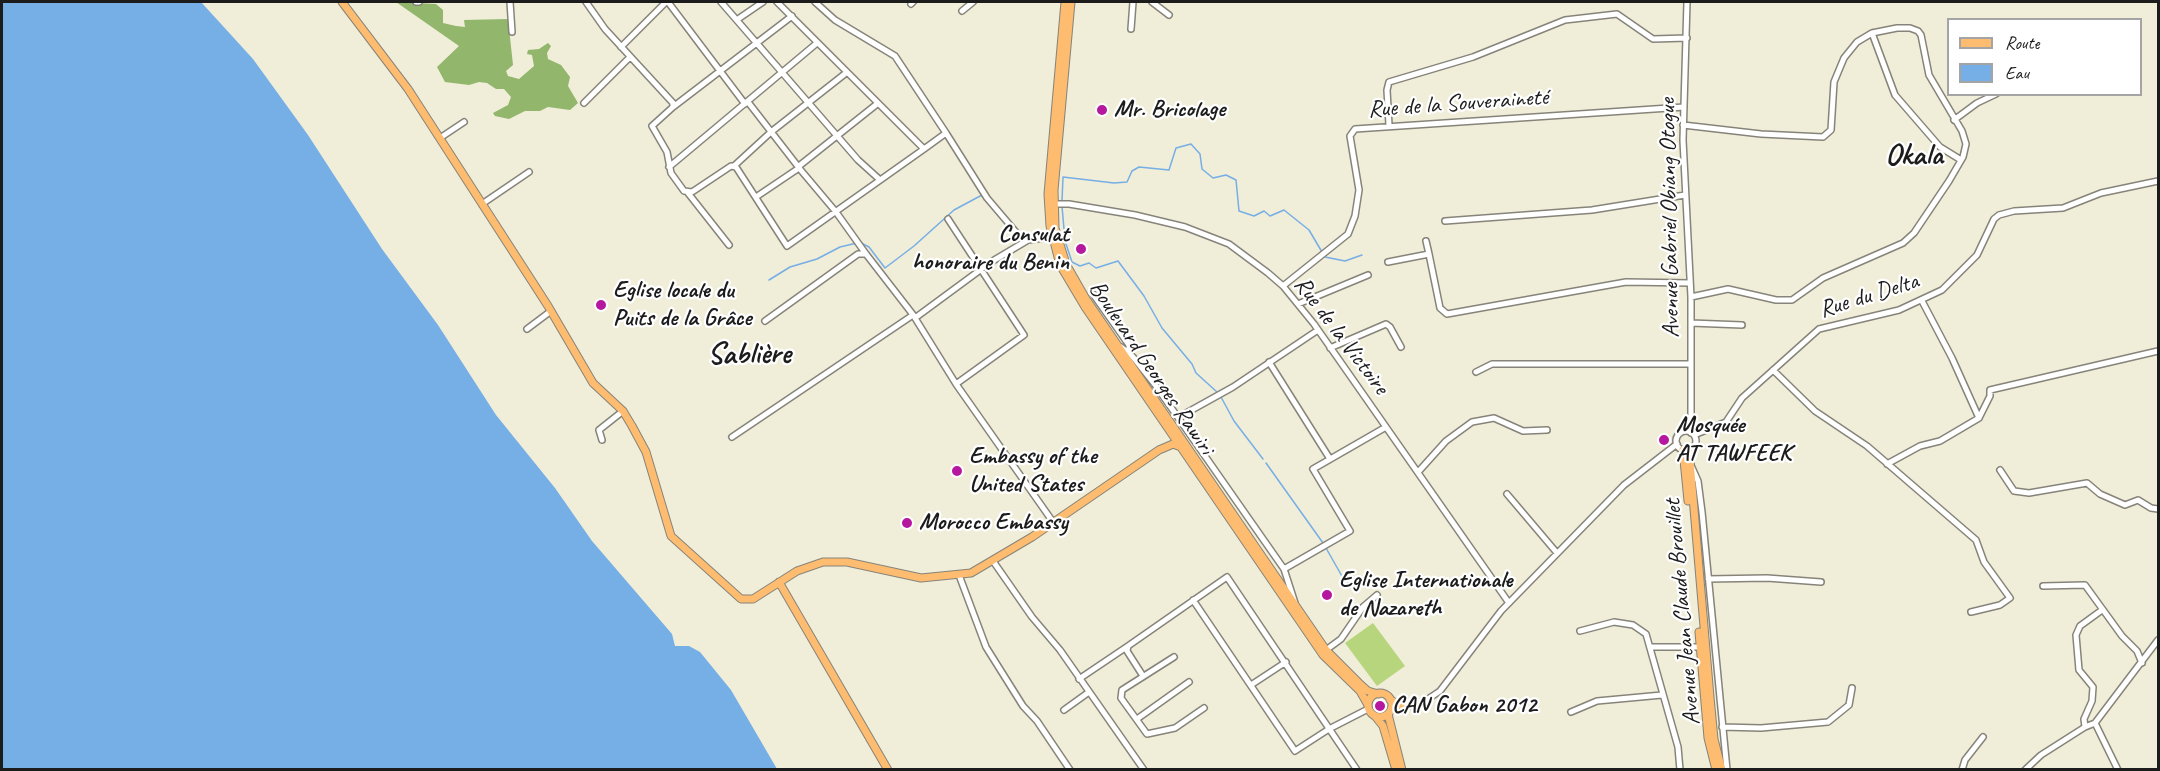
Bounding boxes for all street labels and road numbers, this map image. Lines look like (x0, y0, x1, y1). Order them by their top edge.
street label: Rue de la Souveraineté (1367, 83, 1549, 125)
street label: Avenue Gabriel Obiang Otogue (1654, 98, 1686, 338)
street label: Rue du Delta (1816, 267, 1922, 325)
street label: Rue de la Victoire (1287, 271, 1395, 401)
street label: Boulevard Georges Rawiri (1082, 275, 1220, 461)
street label: Avenue Jean Claude Brouillet (1659, 498, 1707, 726)

